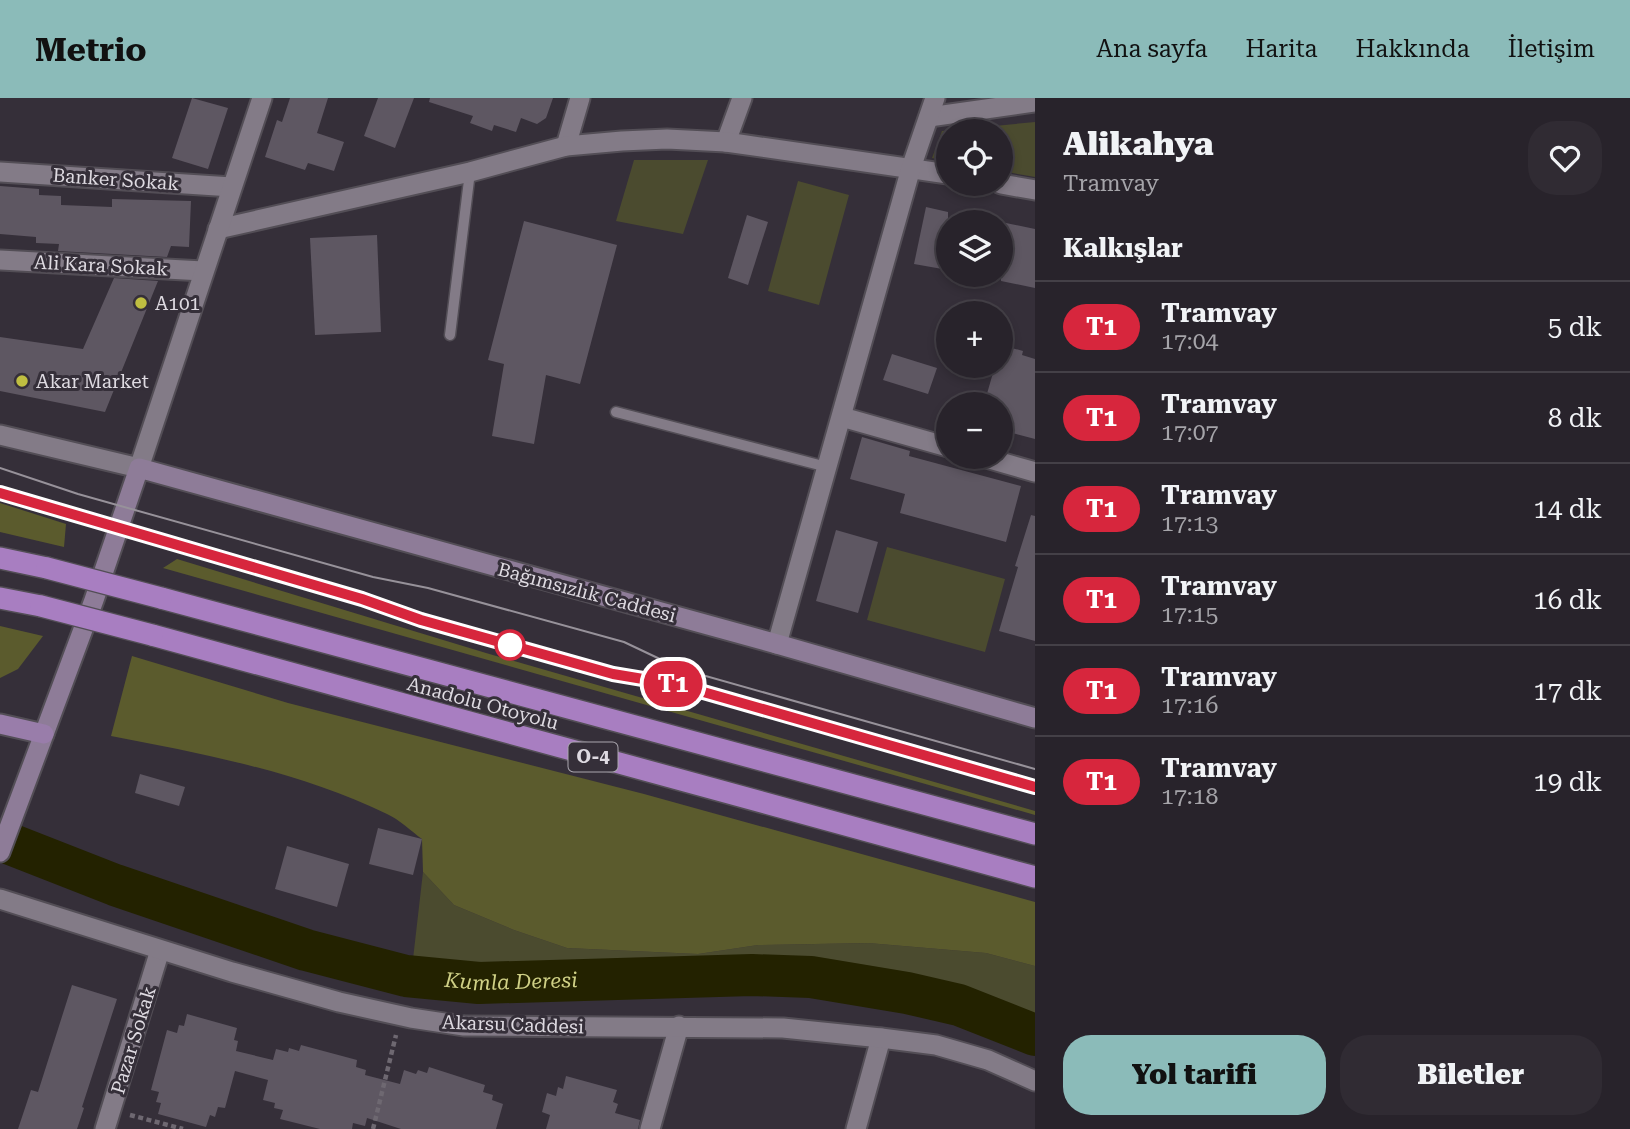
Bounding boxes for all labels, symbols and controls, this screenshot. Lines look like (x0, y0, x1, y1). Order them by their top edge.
text: Metrio (35, 30, 147, 69)
text: Ana sayfa (1096, 35, 1207, 63)
text: Harita (1245, 35, 1318, 63)
text: Hakkında (1356, 35, 1470, 63)
text: İletişim (1508, 35, 1595, 63)
map controls (936, 119, 1013, 469)
button: locate (936, 119, 1013, 196)
button: heart (1528, 121, 1602, 195)
text: Alikahya (1063, 124, 1214, 163)
street label: Banker Sokak (52, 164, 180, 195)
text: Tramvay (1063, 170, 1159, 197)
button: layers (936, 210, 1013, 287)
text: Kalkışlar (1063, 233, 1183, 263)
street label: Ali Kara Sokak (33, 250, 169, 281)
place label: A101 (155, 292, 200, 315)
marker: A101 (133, 295, 149, 311)
text: Tramvay (1161, 298, 1277, 328)
button: + (936, 301, 1013, 378)
text: 5 dk (1548, 312, 1602, 342)
text: T1 (1086, 313, 1117, 341)
text: 17:04 (1161, 328, 1218, 355)
place label: Akar Market (36, 370, 149, 393)
marker: Akar Market (14, 373, 30, 389)
text: Tramvay (1161, 389, 1277, 419)
button: − (936, 392, 1013, 469)
text: 8 dk (1548, 403, 1602, 433)
text: T1 (1086, 404, 1117, 432)
text: 17:07 (1161, 419, 1218, 446)
text: Tramvay (1161, 480, 1277, 510)
text: 14 dk (1533, 494, 1602, 524)
text: T1 (1086, 495, 1117, 523)
text: 17:13 (1161, 510, 1218, 537)
street label: Bağımsızlık Caddesi (495, 558, 678, 627)
text: Tramvay (1161, 571, 1277, 601)
text: 16 dk (1533, 585, 1602, 615)
text: T1 (1086, 586, 1117, 614)
text: 17:15 (1161, 601, 1218, 628)
unlabelled marker (495, 630, 525, 660)
line badge: T1 (642, 661, 704, 707)
text: Tramvay (1161, 662, 1277, 692)
text: T1 (658, 670, 688, 698)
street label: Anadolu Otoyolu (405, 672, 561, 735)
text: 17 dk (1533, 676, 1602, 706)
text: T1 (1086, 677, 1117, 705)
text: 17:16 (1161, 692, 1218, 719)
road number: O-4 (568, 742, 618, 772)
text: Tramvay (1161, 753, 1277, 783)
text: 19 dk (1533, 767, 1602, 797)
text: T1 (1086, 768, 1117, 796)
text: 17:18 (1161, 783, 1218, 810)
water label: Kumla Deresi (443, 968, 578, 995)
street label: Pazar Sokak (106, 984, 161, 1097)
street label: Akarsu Caddesi (441, 1011, 584, 1038)
button: Yol tarifi (1063, 1035, 1326, 1115)
button: Biletler (1340, 1035, 1602, 1115)

